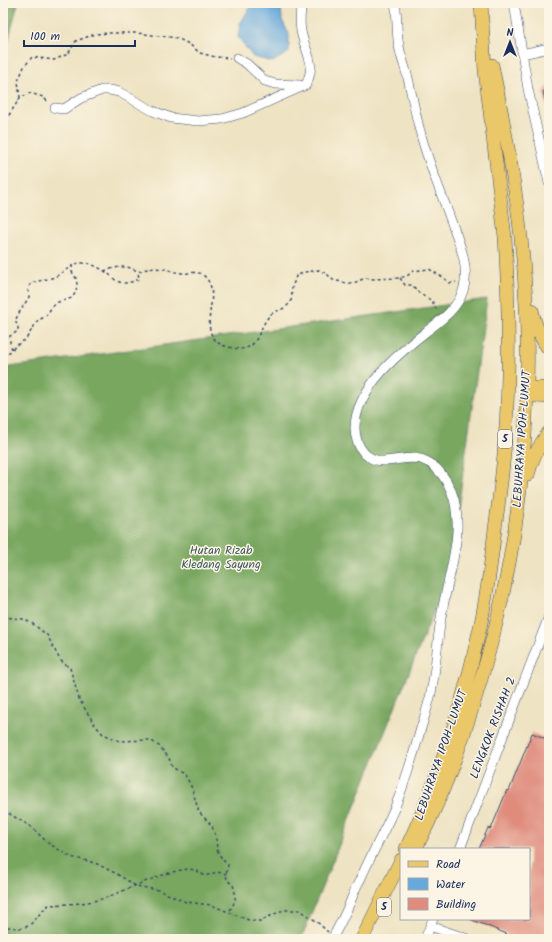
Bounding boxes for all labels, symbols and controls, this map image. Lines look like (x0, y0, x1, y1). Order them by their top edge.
scale bar (24, 22, 135, 48)
north arrow (490, 22, 530, 62)
text: N (507, 24, 514, 42)
text: 100 m (30, 27, 61, 46)
street label: LEBUHRAYA IPOH-LUMUT (508, 368, 536, 508)
road number: 5 (498, 430, 512, 448)
park label: Hutan Rizab Kledang Sayung (181, 541, 261, 574)
street label: LENGKOK RISHAH 2 (465, 674, 521, 782)
street label: LEBUHRAYA IPOH-LUMUT (410, 685, 473, 823)
legend (400, 848, 530, 920)
text: Road (436, 855, 461, 874)
text: Water (436, 875, 466, 894)
text: Building (436, 895, 476, 914)
road number: 5 (377, 898, 391, 916)

